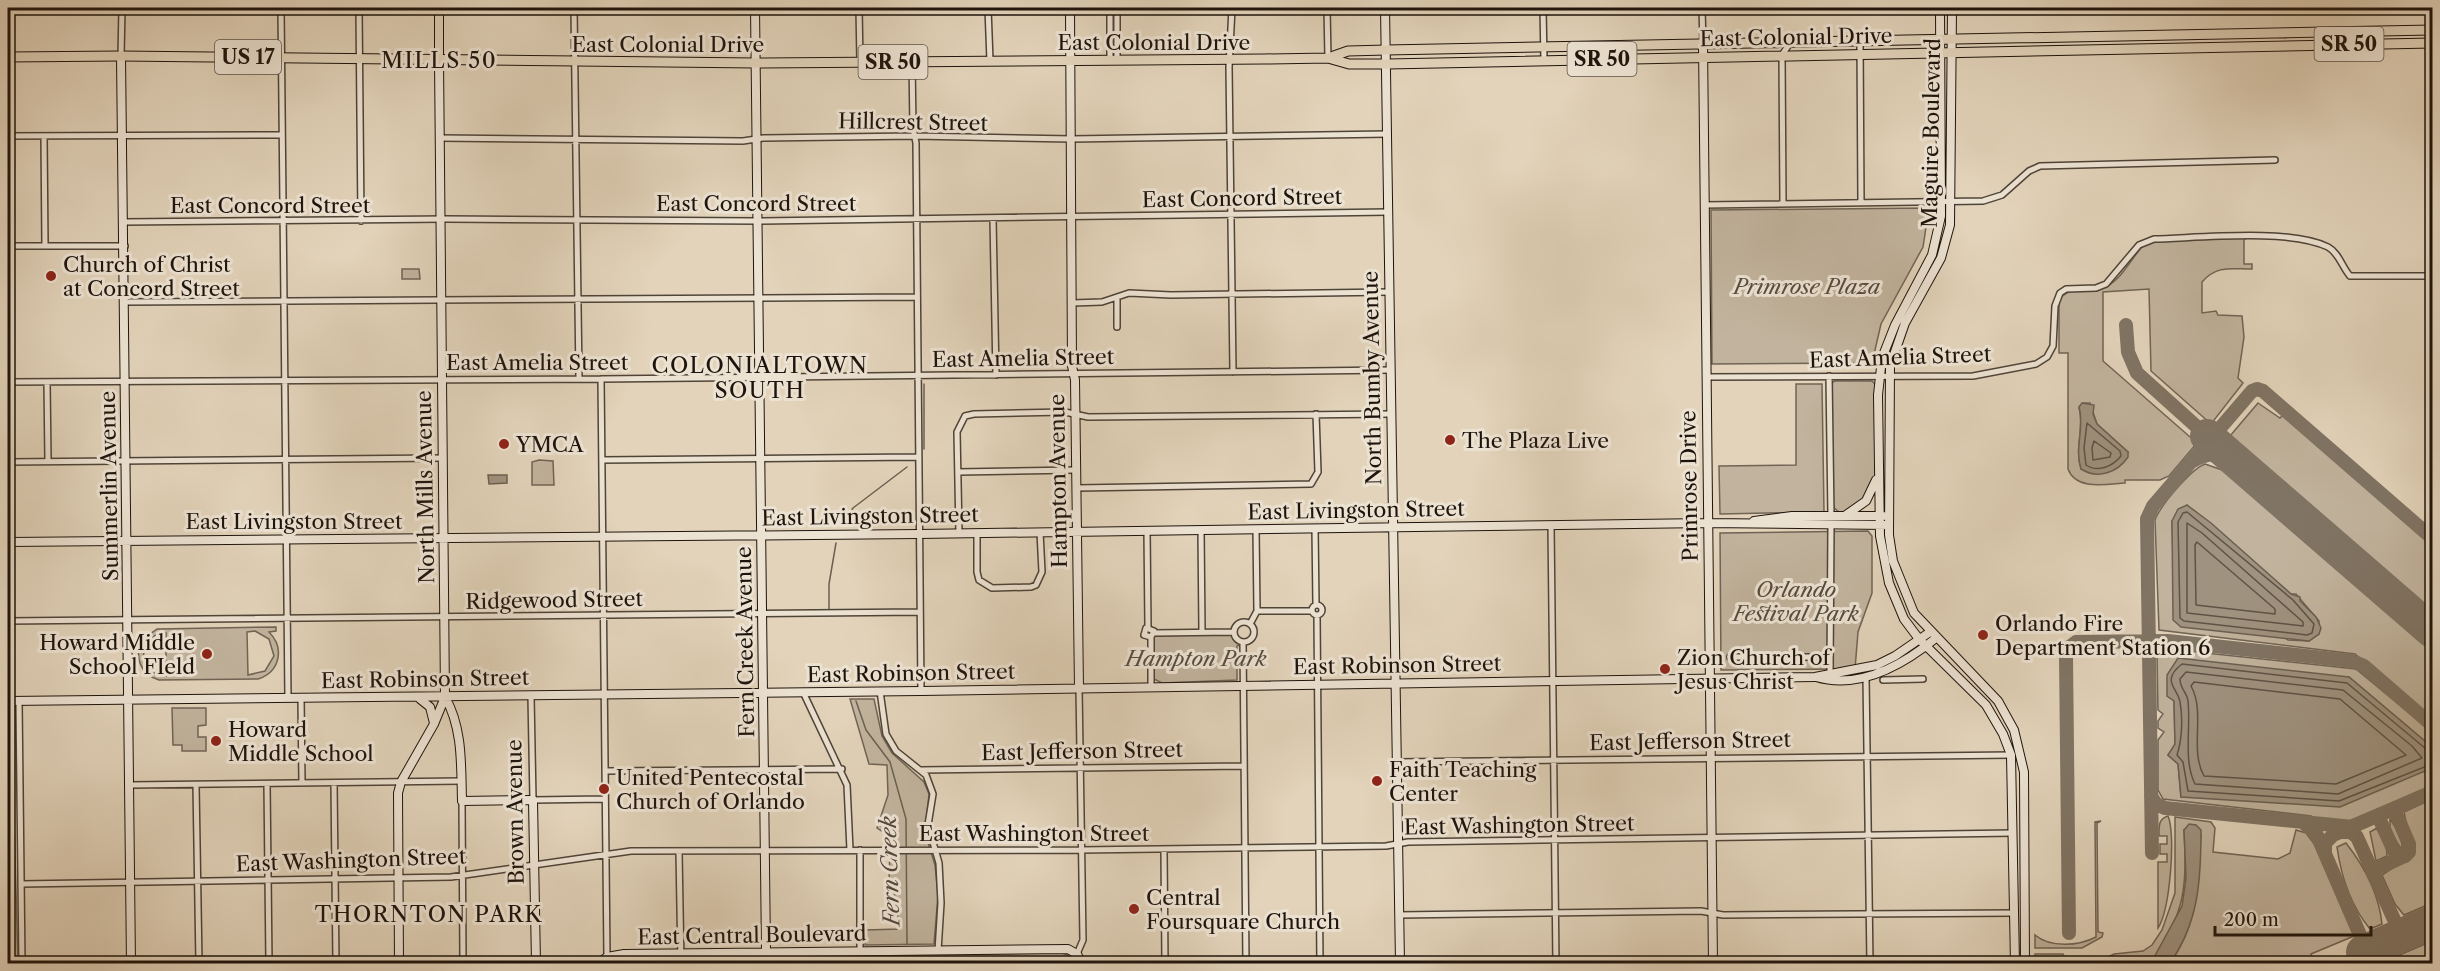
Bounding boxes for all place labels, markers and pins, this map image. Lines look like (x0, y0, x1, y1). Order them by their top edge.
place label: Church of Christ at Concord Street (63, 252, 240, 301)
marker: Church of Christ at Concord Street (44, 269, 58, 283)
place label: The Plaza Live (1462, 428, 1609, 453)
place label: YMCA (515, 432, 584, 457)
marker: The Plaza Live (1443, 433, 1457, 447)
marker: YMCA (497, 437, 511, 451)
place label: Orlando Fire Department Station 6 (1995, 611, 2210, 660)
marker: Orlando Fire Department Station 6 (1976, 628, 1990, 642)
place label: Howard Middle School FIeld (39, 630, 195, 679)
place label: Zion Church of Jesus Christ (1674, 645, 1833, 694)
marker: Howard Middle School FIeld (200, 647, 214, 661)
marker: Zion Church of Jesus Christ (1658, 662, 1672, 676)
place label: Howard Middle School (228, 717, 374, 766)
marker: Howard Middle School (209, 734, 223, 748)
place label: Faith Teaching Center (1389, 757, 1537, 806)
place label: United Pentecostal Church of Orlando (616, 765, 805, 814)
marker: Faith Teaching Center (1370, 774, 1384, 788)
marker: United Pentecostal Church of Orlando (597, 782, 611, 796)
place label: Central Foursquare Church (1146, 885, 1340, 934)
marker: Central Foursquare Church (1127, 902, 1141, 916)

